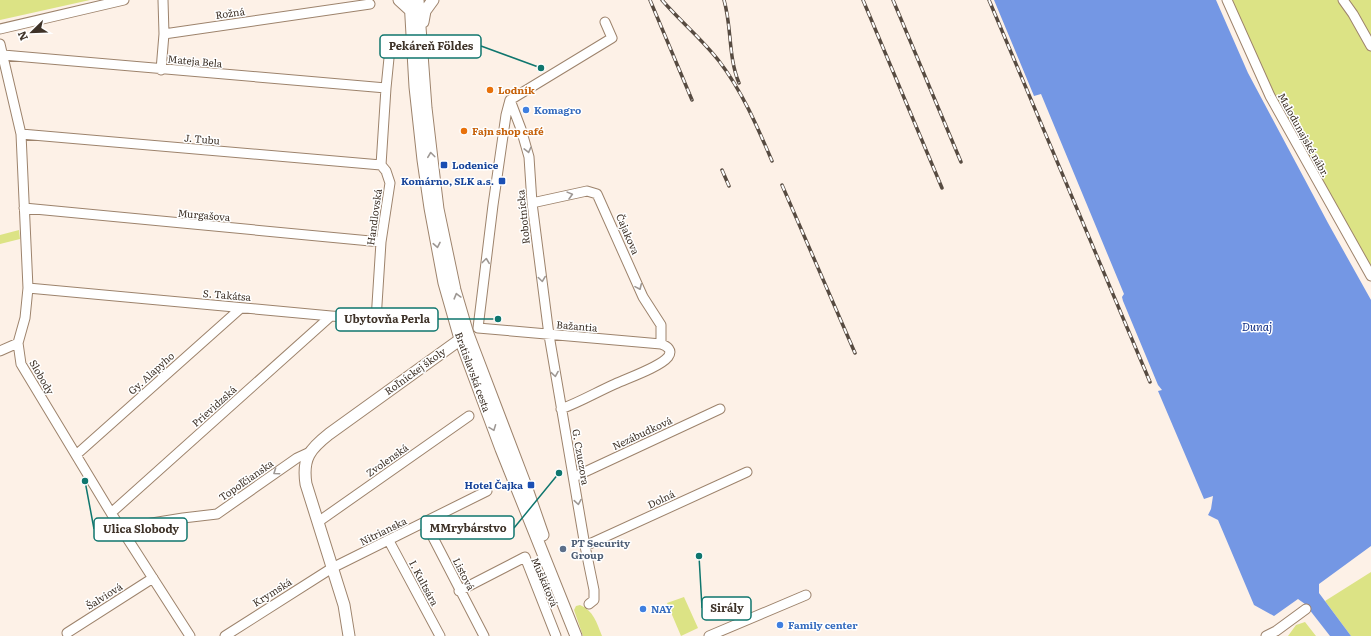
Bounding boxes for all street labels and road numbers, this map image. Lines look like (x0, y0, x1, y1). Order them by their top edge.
street label: Rožná (214, 3, 246, 22)
street label: Mateja Bela (167, 51, 224, 70)
street label: Malodunajské nábr. (1275, 90, 1334, 180)
street label: J. Tubu (183, 129, 221, 148)
street label: Handlovská (362, 187, 385, 246)
street label: Robotnícka (512, 189, 533, 245)
street label: Murgašova (177, 205, 232, 224)
street label: Čajakova (613, 211, 644, 257)
street label: S. Takátsa (202, 285, 252, 304)
street label: Bažantia (556, 316, 599, 335)
street label: Bratislavská cesta (452, 330, 495, 414)
street label: Roľníckej školy (381, 343, 449, 398)
street label: Gy. Alapyho (124, 348, 177, 397)
street label: Slobody (26, 356, 59, 397)
street label: Prievidzská (188, 381, 240, 430)
street label: Nezábudková (609, 412, 675, 453)
street label: G. Czuczora (569, 428, 594, 487)
street label: Zvolenská (363, 439, 411, 480)
street label: Topoľčianska (215, 455, 277, 504)
street label: Dolná (645, 485, 678, 511)
street label: Nitrianska (357, 512, 409, 548)
street label: Listová (450, 555, 479, 593)
street label: Muškátová (528, 555, 563, 609)
street label: I. Kultsára (406, 557, 443, 609)
street label: Krymská (249, 573, 295, 609)
street label: Šalviová (83, 578, 125, 613)

